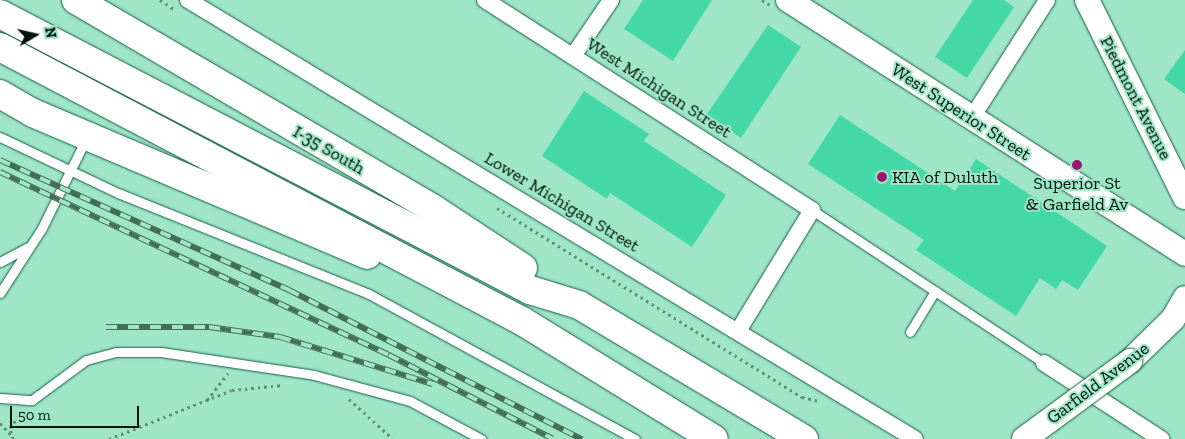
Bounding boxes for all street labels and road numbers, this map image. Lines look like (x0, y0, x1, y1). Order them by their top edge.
street label: Piedmont Avenue (1095, 32, 1177, 164)
street label: West Michigan Street (583, 33, 735, 143)
street label: West Superior Street (887, 59, 1035, 165)
street label: I-35 South (289, 121, 369, 179)
street label: Lower Michigan Street (480, 147, 644, 257)
street label: Garfield Avenue (1042, 337, 1154, 429)

